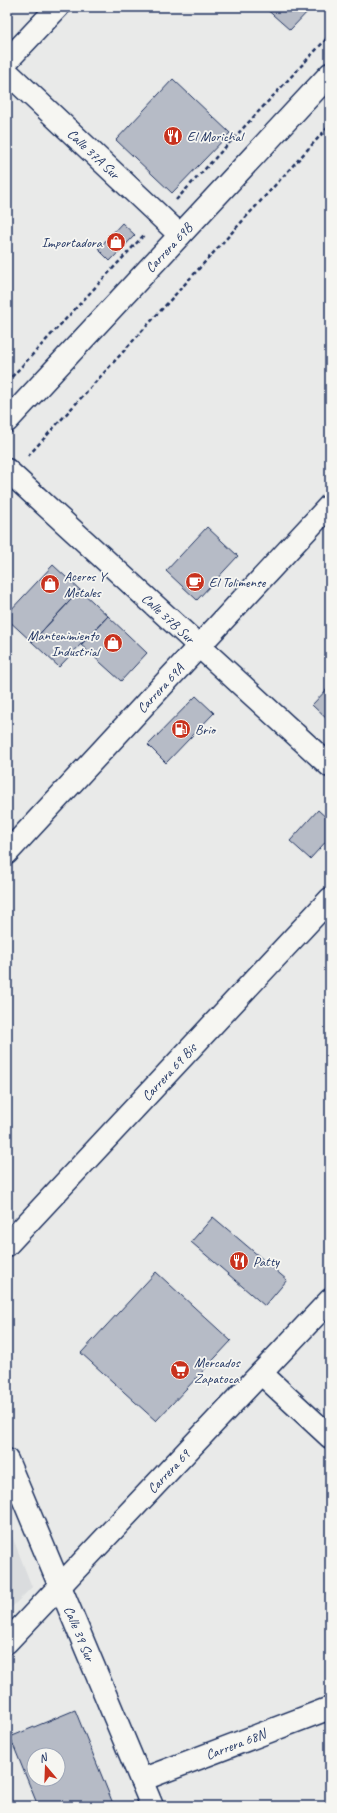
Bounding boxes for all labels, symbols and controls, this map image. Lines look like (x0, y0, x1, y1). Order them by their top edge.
street label: Calle 37A Sur (64, 125, 124, 184)
restaurant icon: El Morichal (162, 125, 184, 147)
place label: El Morichal (187, 128, 245, 145)
street label: Carrera 69B (142, 218, 197, 276)
shop icon: Importadora (105, 231, 127, 253)
place label: Importadora (41, 234, 103, 251)
place label: Aceros Y Metales (64, 568, 109, 601)
cafe icon: El Tolimense (184, 571, 206, 593)
shop icon: Aceros Y Metales (39, 573, 61, 595)
place label: El Tolimense (209, 574, 267, 591)
street label: Calle 37B Sur (138, 590, 200, 648)
place label: Mantenimiento Industrial (28, 627, 102, 660)
shop icon: Mantenimiento Industrial (102, 632, 124, 654)
street label: Carrera 69A (133, 659, 188, 717)
fuel station icon: Brio (170, 718, 192, 740)
place label: Brio (195, 721, 217, 738)
street label: Carrera 69 Bis (138, 1039, 201, 1104)
restaurant icon: Patty (228, 1250, 250, 1272)
place label: Patty (253, 1253, 280, 1270)
place label: Mercados Zapatoca (194, 1354, 241, 1387)
supermarket icon: Mercados Zapatoca (169, 1359, 191, 1381)
street label: Carrera 69 (144, 1445, 195, 1497)
street label: Calle 39 Sur (60, 1603, 99, 1666)
street label: Carrera 68N (203, 1724, 270, 1764)
north arrow (26, 1747, 66, 1787)
text: N (37, 1749, 50, 1765)

